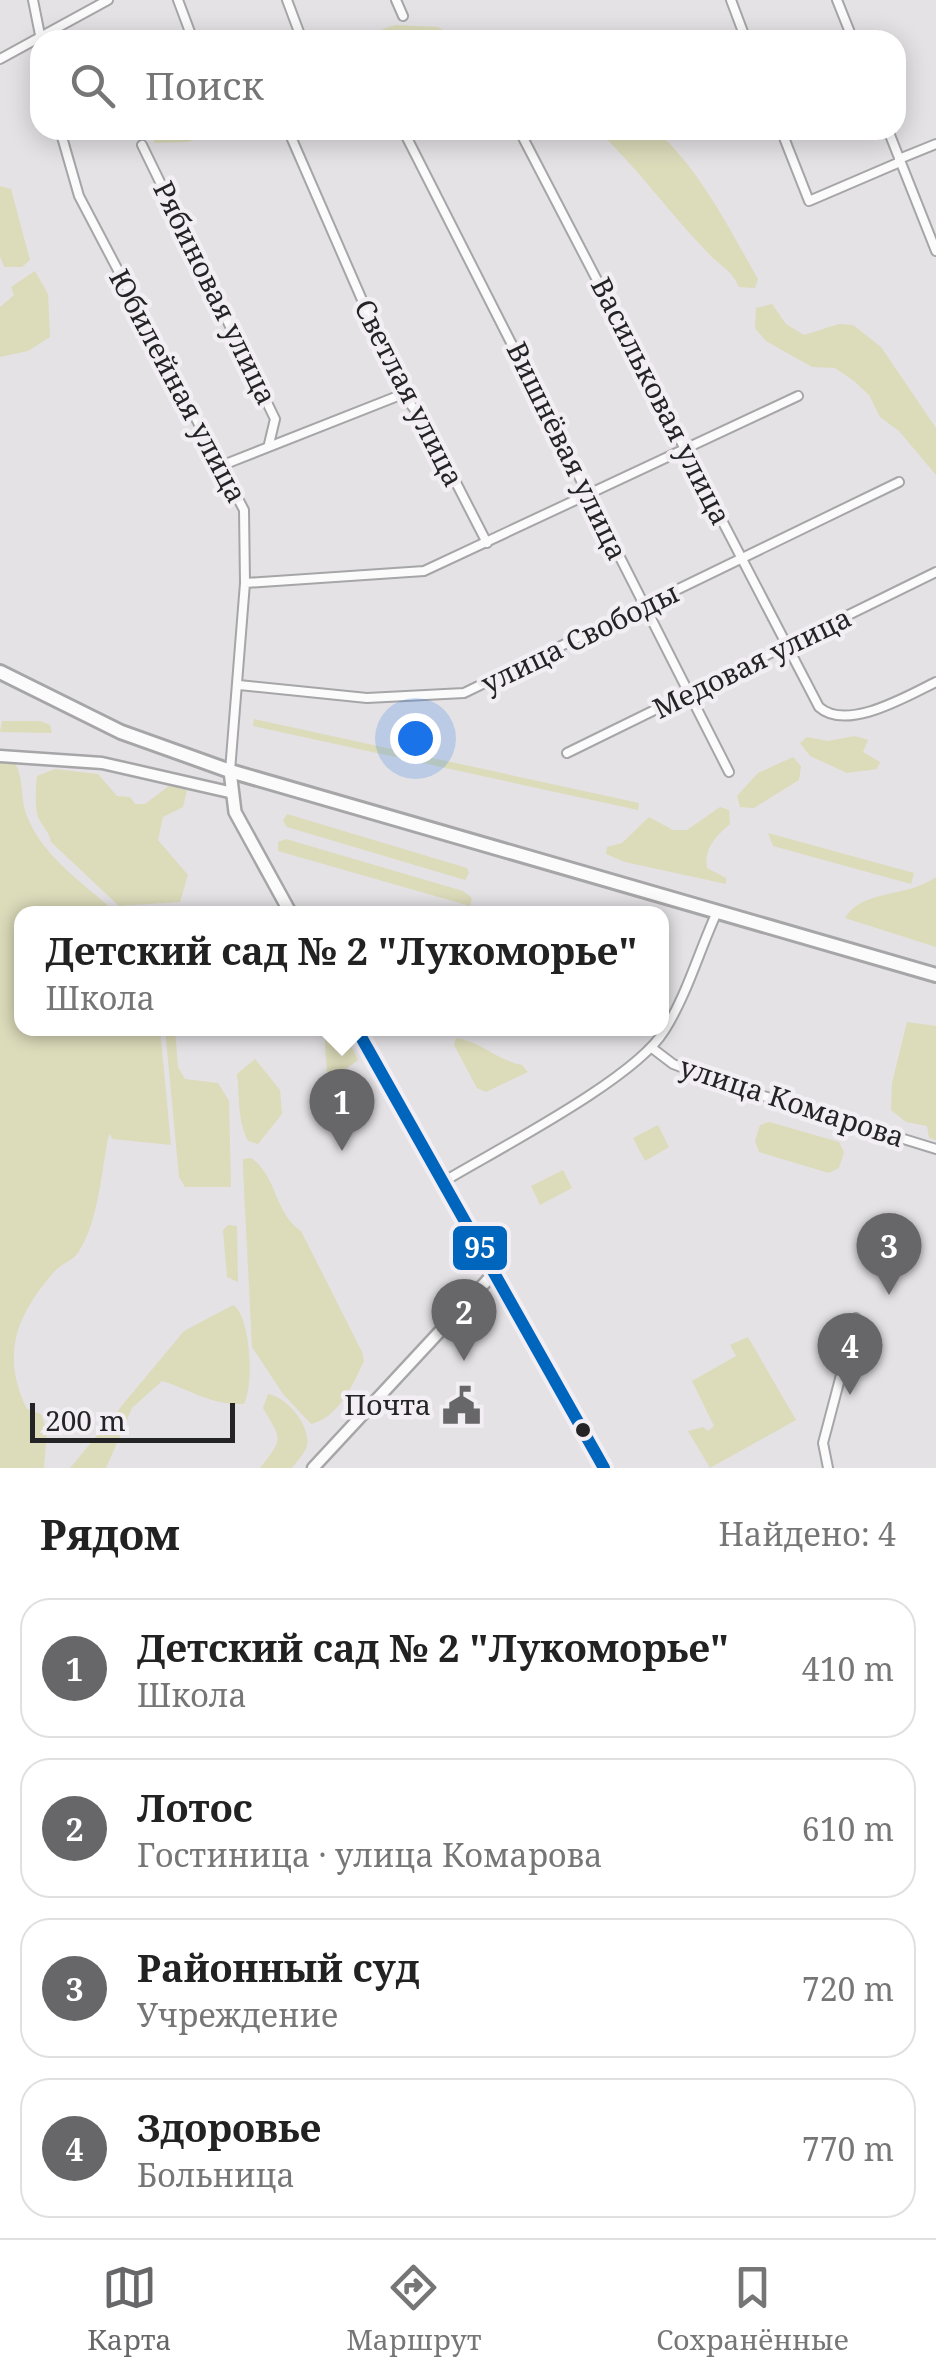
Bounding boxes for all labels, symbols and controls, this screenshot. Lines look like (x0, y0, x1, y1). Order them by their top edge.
search box (30, 30, 906, 140)
icon: search (65, 58, 120, 113)
text: Поиск (145, 59, 264, 111)
street label: Рябиновая улица (145, 174, 287, 411)
street label: Юбилейная улица (101, 262, 257, 509)
street label: Васильковая улица (583, 270, 741, 531)
street label: Светлая улица (346, 292, 473, 493)
street label: Вишнёвая улица (499, 335, 637, 566)
street label: улица Свободы (474, 573, 685, 701)
street label: Медовая улица (646, 598, 857, 727)
your location (390, 713, 441, 764)
popup (14, 906, 669, 1036)
text: Детский сад № 2 "Лукоморье" (45, 924, 638, 976)
text: Школа (45, 976, 155, 1019)
street label: улица Комарова (675, 1047, 910, 1155)
pin: 1 (310, 1068, 374, 1151)
pin: 3 (856, 1212, 922, 1295)
line badge: 95 (451, 1224, 509, 1272)
text: 95 (464, 1228, 496, 1266)
pin: 2 (432, 1278, 496, 1361)
pin: 4 (818, 1312, 882, 1395)
public building icon: Почта (440, 1384, 482, 1426)
place label: Почта (344, 1385, 431, 1423)
scale bar (30, 1398, 235, 1442)
text: 200 m (45, 1401, 126, 1439)
unlabelled marker (573, 1420, 593, 1440)
text: Рядом (40, 1505, 180, 1562)
text: Найдено: 4 (718, 1512, 896, 1555)
text: Детский сад № 2 "Лукоморье" (137, 1621, 729, 1673)
text: 1 (65, 1647, 84, 1690)
text: 410 m (802, 1647, 894, 1690)
text: Школа (137, 1673, 247, 1716)
text: Лотос (137, 1781, 253, 1833)
text: 2 (65, 1807, 84, 1850)
text: 610 m (802, 1807, 894, 1850)
text: Гостиница · улица Комарова (137, 1833, 602, 1876)
text: Районный суд (137, 1941, 419, 1993)
text: 3 (65, 1967, 84, 2010)
text: 720 m (802, 1967, 894, 2010)
text: Учреждение (137, 1993, 338, 2036)
text: Здоровье (137, 2101, 321, 2153)
text: 4 (65, 2127, 84, 2170)
text: 770 m (802, 2127, 894, 2170)
text: Больница (137, 2153, 295, 2196)
tab: Карта (87, 2260, 172, 2358)
tab: Маршрут (346, 2260, 482, 2358)
tab: Сохранённые (656, 2260, 849, 2358)

